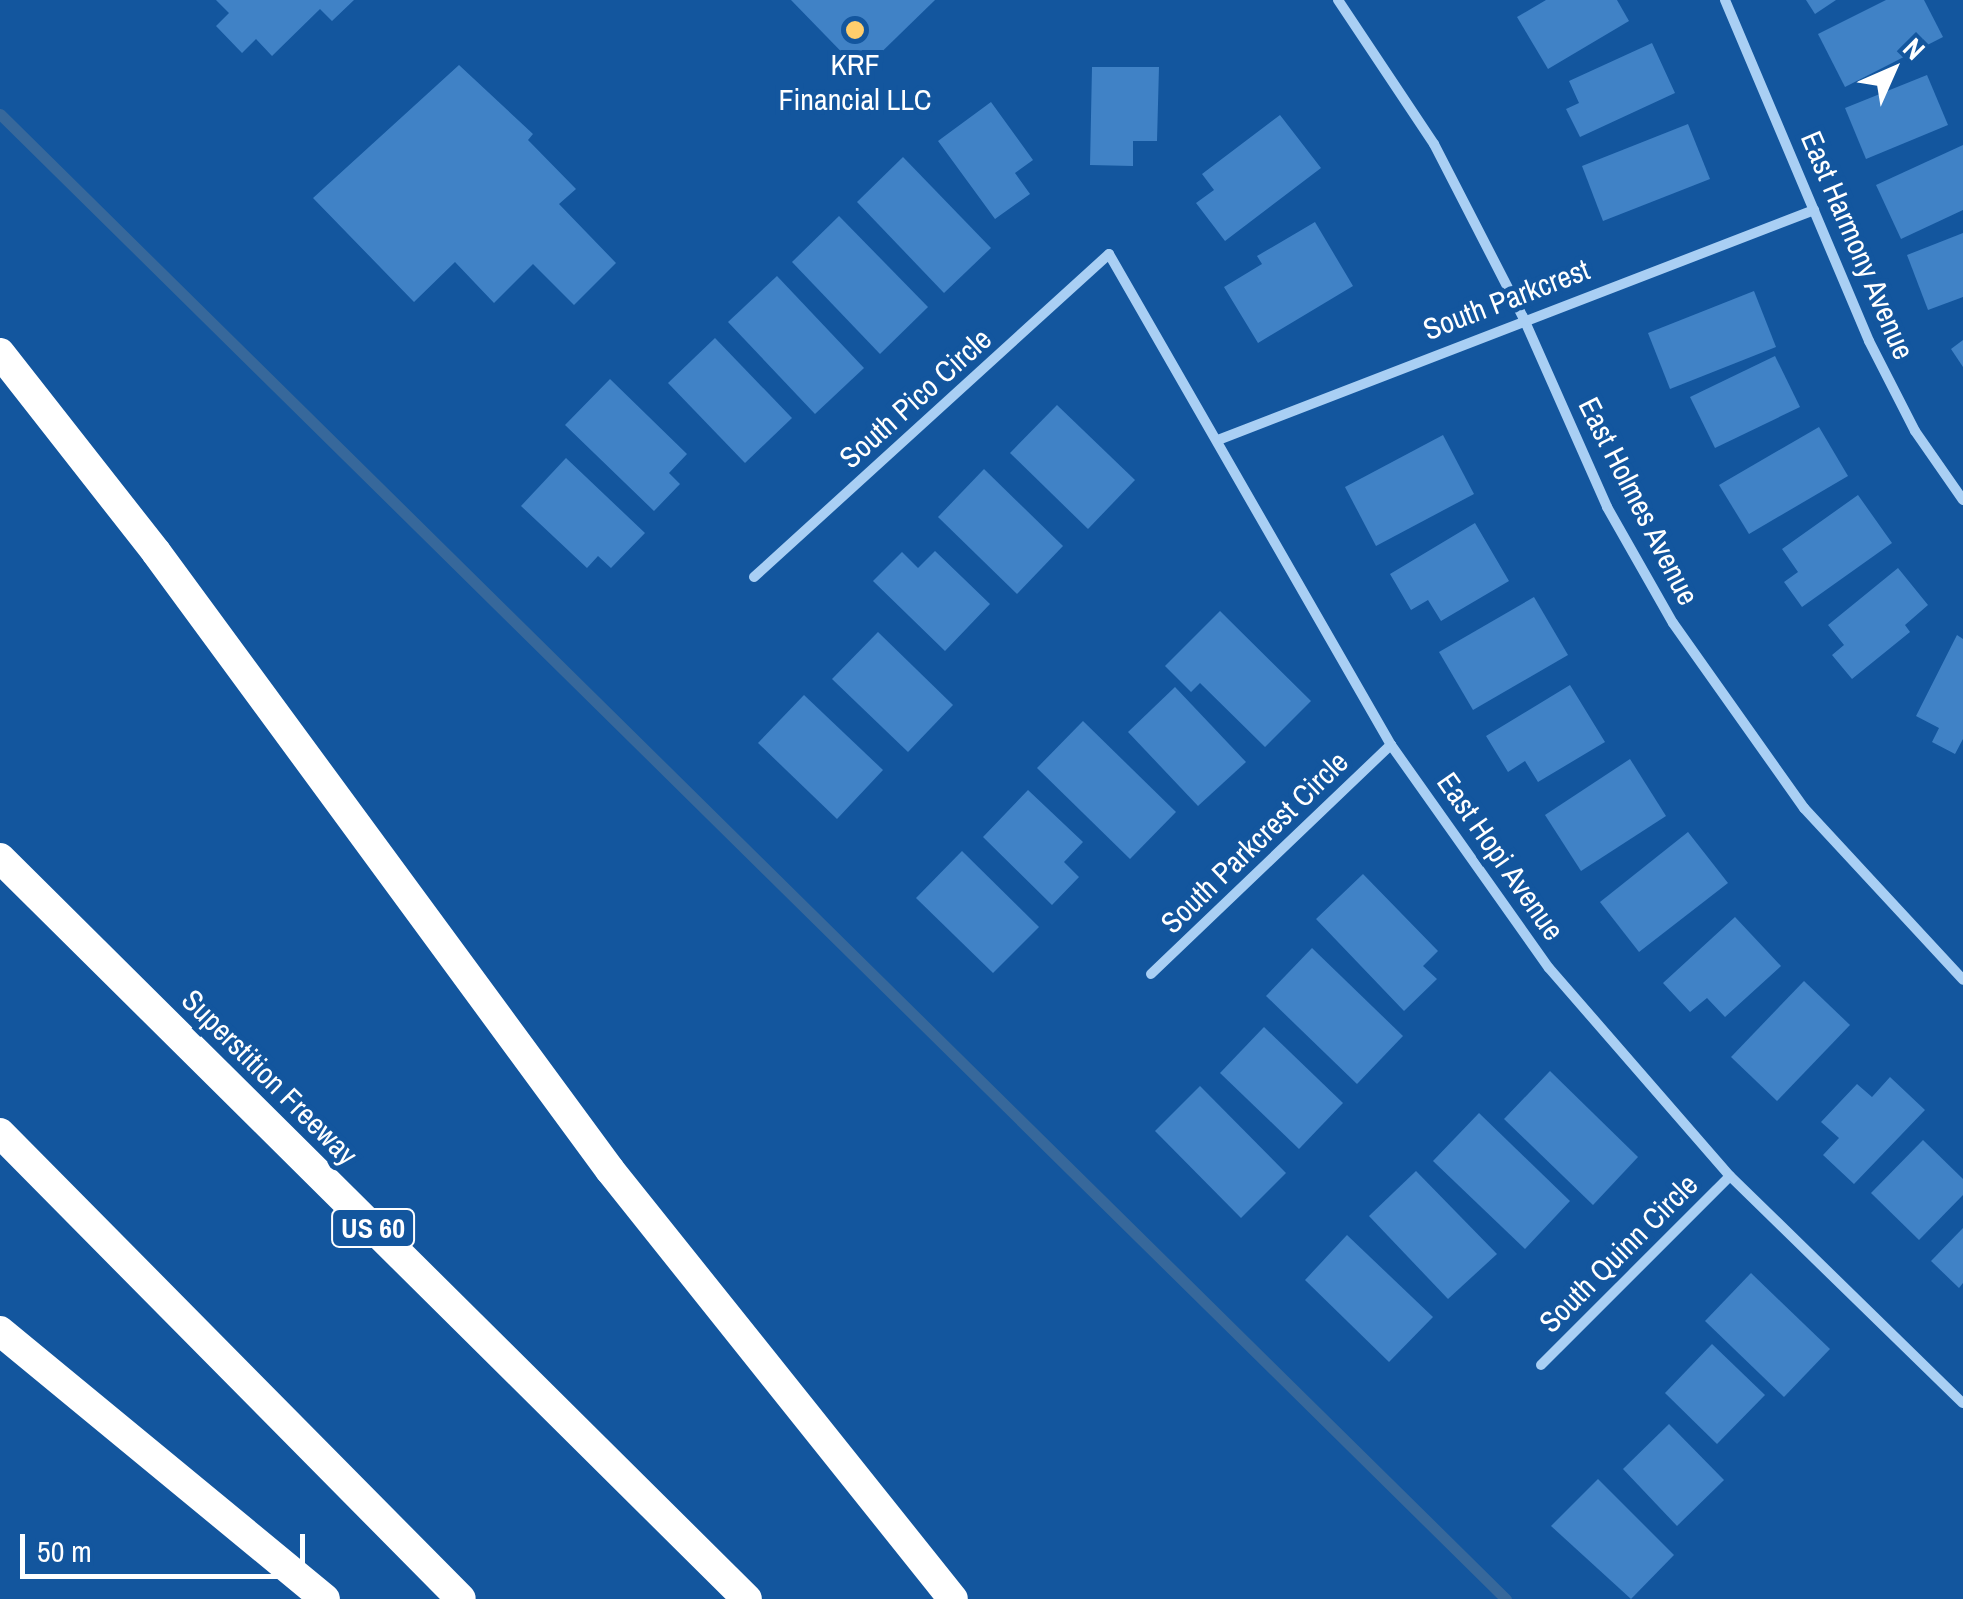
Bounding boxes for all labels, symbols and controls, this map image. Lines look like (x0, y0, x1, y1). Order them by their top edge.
marker: KRF Financial LLC (844, 19, 866, 41)
north arrow (1843, 20, 1943, 120)
text: N (1895, 29, 1934, 68)
place label: KRF Financial LLC (778, 46, 932, 116)
street label: East Harmony Avenue (1793, 125, 1923, 365)
street label: South Parkcrest (1418, 251, 1594, 347)
street label: South Pico Circle (832, 321, 998, 475)
street label: East Holmes Avenue (1571, 391, 1707, 611)
street label: South Parkcrest Circle (1153, 744, 1355, 940)
street label: East Hopi Avenue (1430, 765, 1572, 947)
street label: Superstition Freeway (175, 982, 365, 1172)
street label: South Quinn Circle (1531, 1166, 1705, 1340)
road number: US 60 (330, 1205, 416, 1251)
scale bar (25, 1514, 310, 1576)
text: 50 m (37, 1531, 92, 1571)

